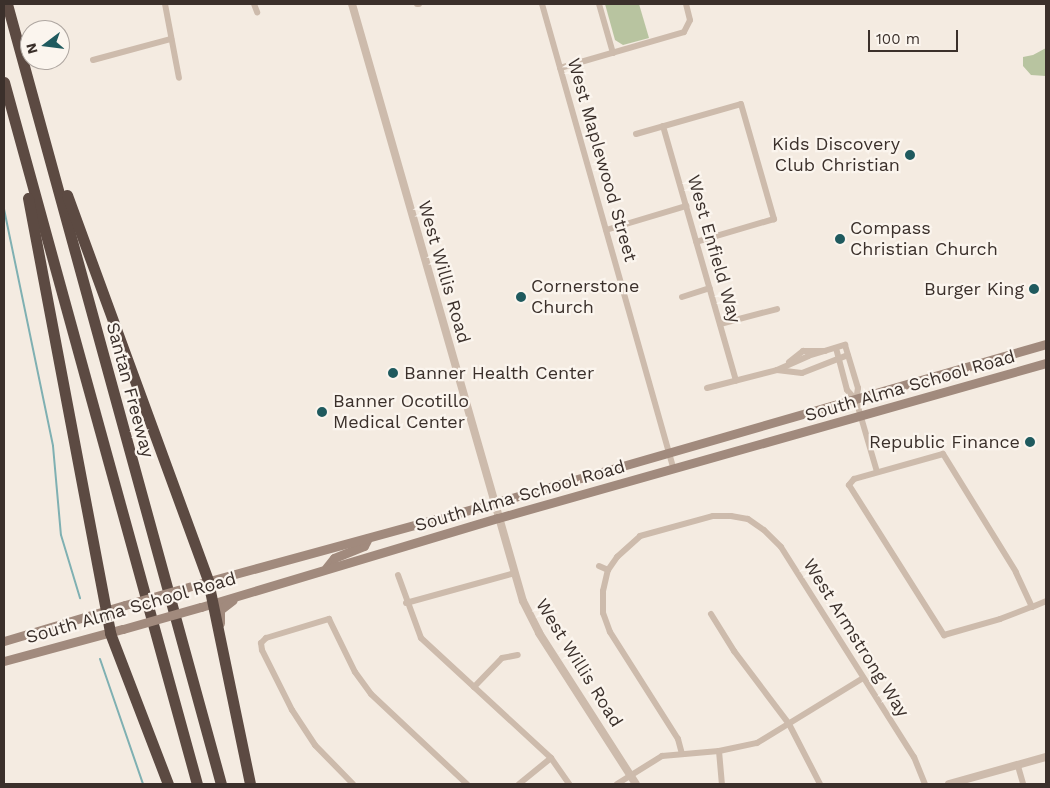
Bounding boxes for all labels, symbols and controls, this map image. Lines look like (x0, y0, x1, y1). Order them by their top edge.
north arrow (20, 20, 70, 70)
scale bar (870, 20, 960, 52)
text: 100 m (876, 30, 920, 48)
text: N (22, 42, 41, 56)
street label: West Maplewood Street (563, 56, 641, 264)
place label: Kids Discovery Club Christian (772, 134, 900, 176)
marker: Kids Discovery Club Christian (904, 149, 916, 161)
street label: West Enfield Way (682, 172, 746, 326)
street label: West Willis Road (413, 198, 475, 346)
place label: Compass Christian Church (850, 218, 998, 260)
marker: Compass Christian Church (834, 233, 846, 245)
place label: Cornerstone Church (531, 276, 639, 318)
place label: Burger King (923, 278, 1024, 300)
marker: Burger King (1028, 283, 1040, 295)
marker: Cornerstone Church (515, 291, 527, 303)
street label: Santan Freeway (102, 320, 158, 460)
street label: South Alma School Road (802, 345, 1018, 427)
place label: Banner Health Center (404, 362, 595, 384)
marker: Banner Health Center (386, 366, 400, 380)
place label: Banner Ocotillo Medical Center (333, 391, 469, 434)
marker: Banner Ocotillo Medical Center (315, 405, 329, 419)
place label: Republic Finance (869, 431, 1020, 453)
marker: Republic Finance (1024, 436, 1036, 448)
street label: South Alma School Road (412, 455, 628, 537)
street label: West Armstrong Way (798, 554, 914, 722)
street label: South Alma School Road (23, 567, 239, 649)
street label: West Willis Road (531, 595, 627, 731)

